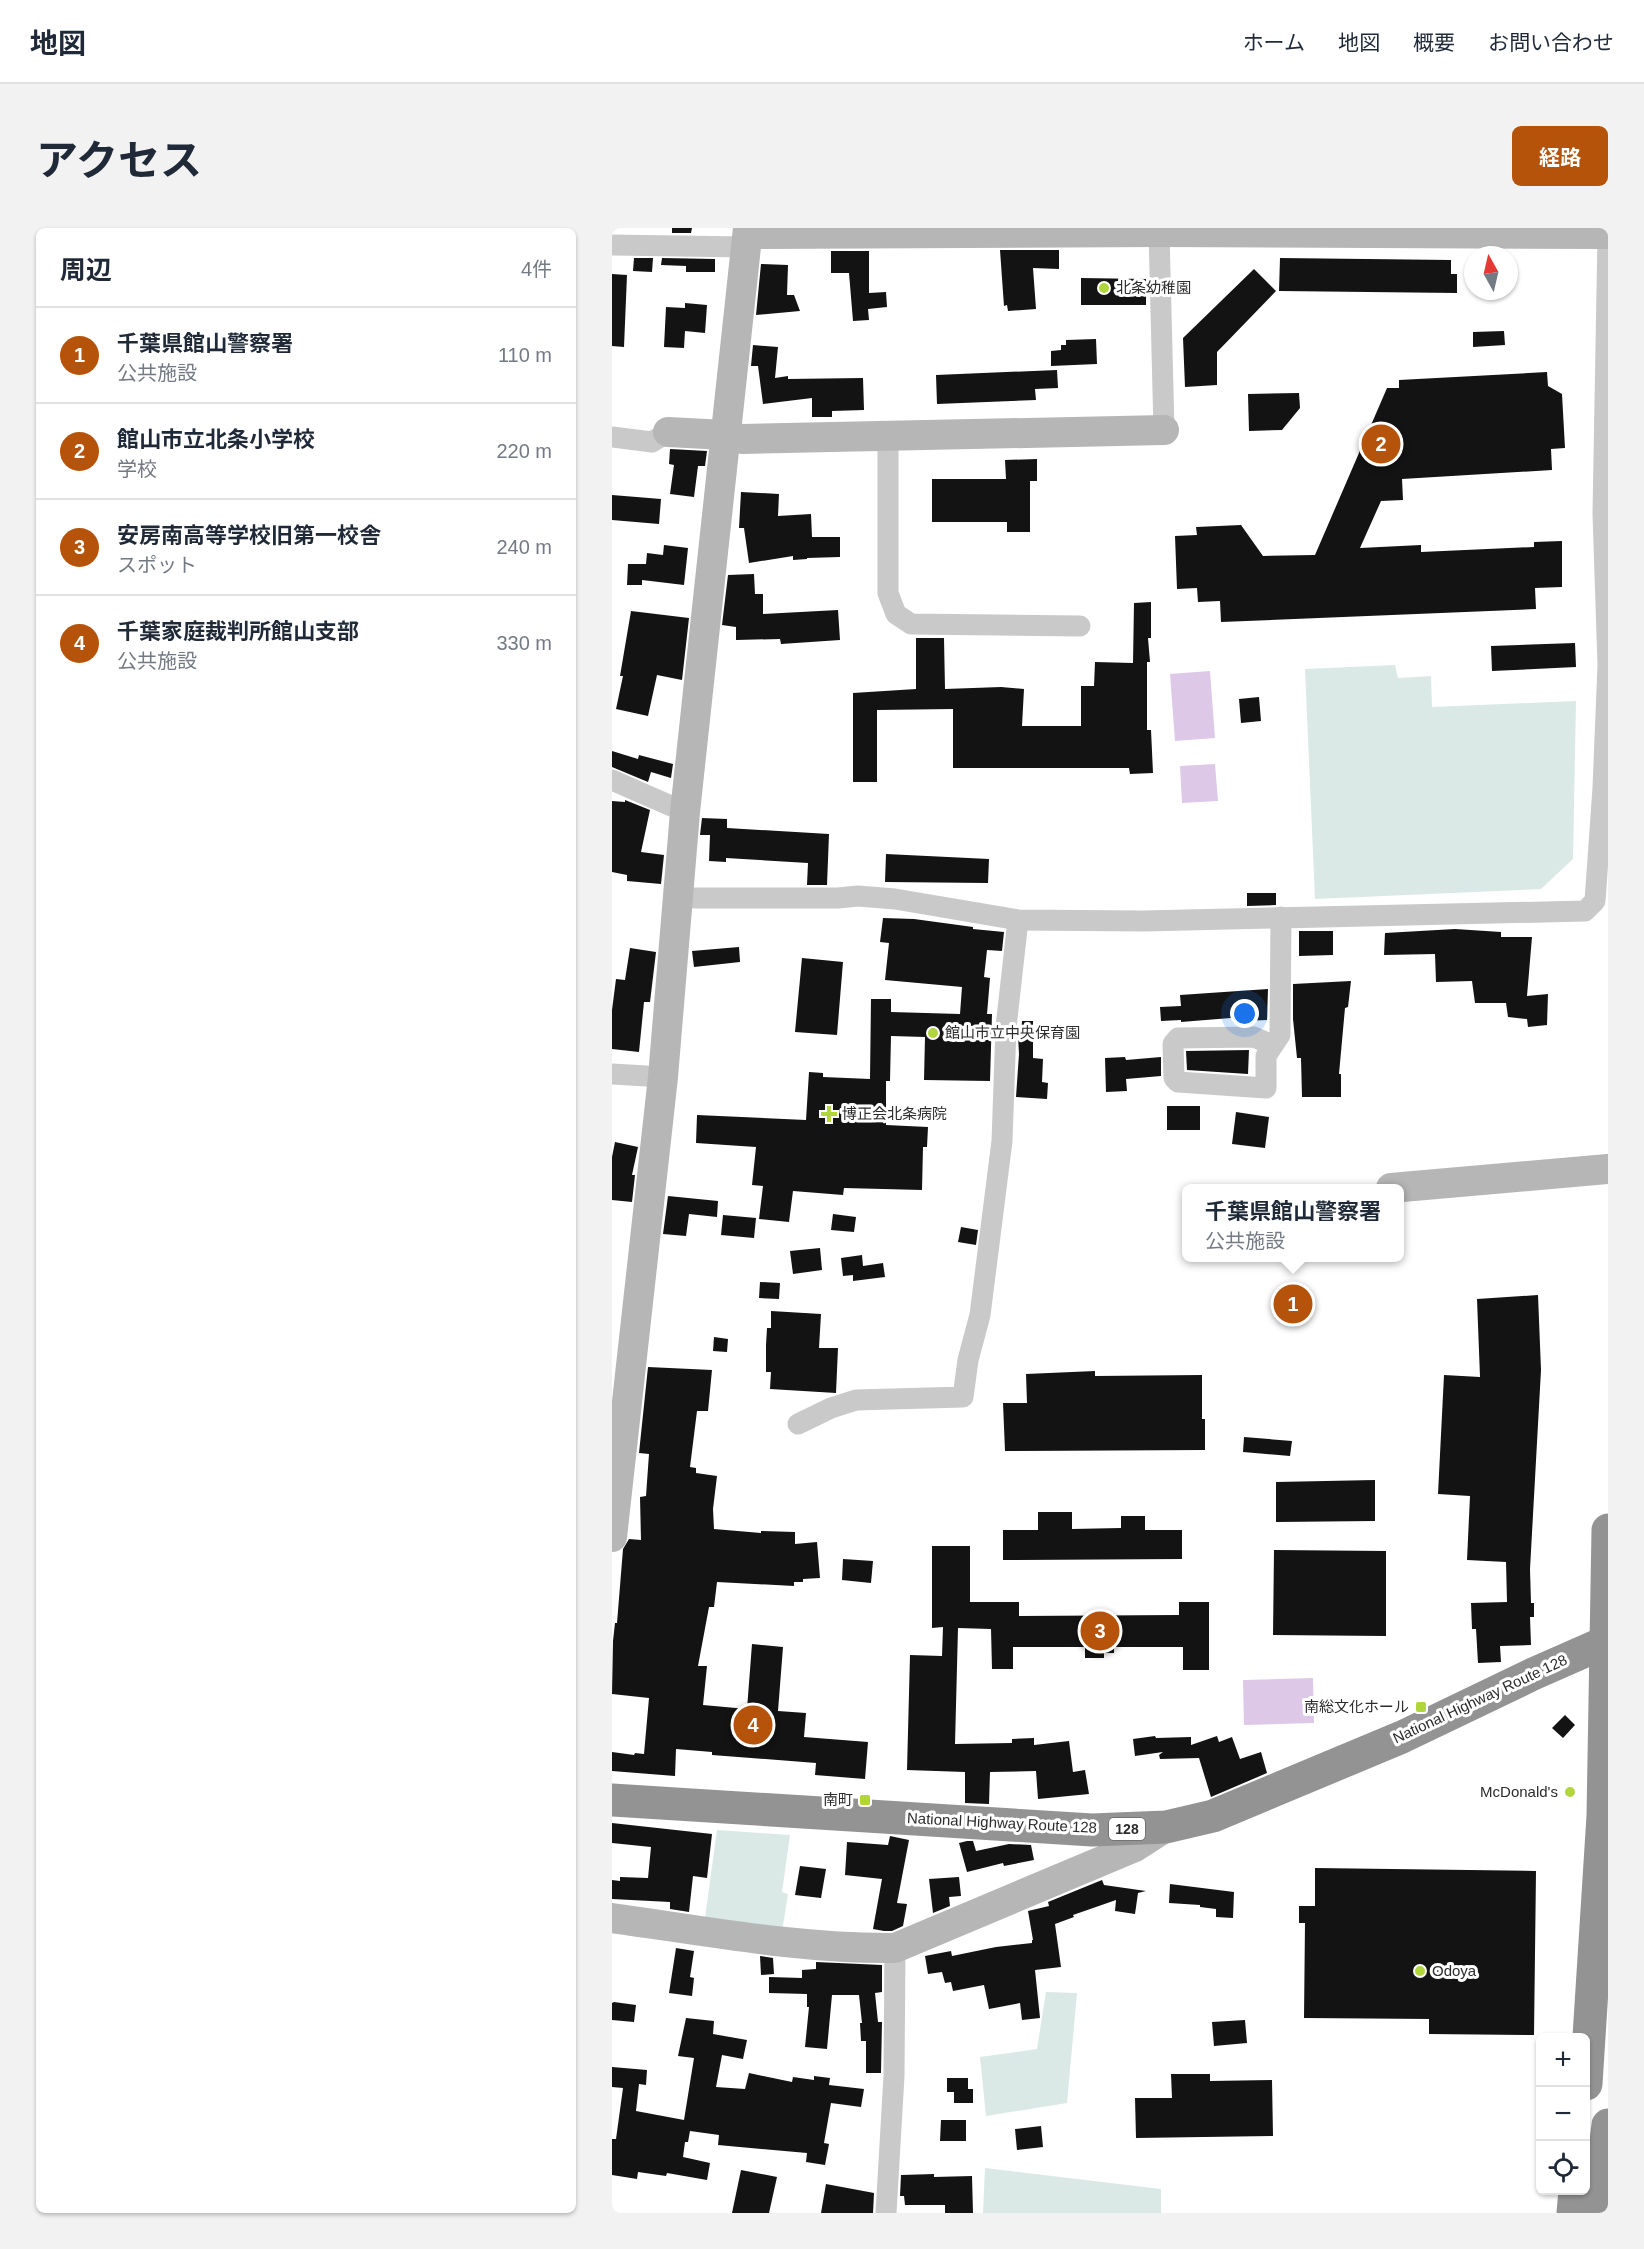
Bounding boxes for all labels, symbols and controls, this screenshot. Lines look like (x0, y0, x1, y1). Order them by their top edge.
text: 地図 (30, 28, 86, 59)
text: ホーム (1243, 31, 1305, 54)
text: 地図 (1338, 31, 1380, 54)
text: 概要 (1413, 31, 1455, 54)
text: お問い合わせ (1488, 31, 1614, 54)
button: 経路 (1512, 126, 1608, 186)
text: アクセス (36, 137, 202, 184)
north arrow (1464, 246, 1518, 300)
text: 周辺 (60, 255, 112, 285)
text: 4件 (521, 258, 552, 280)
place label: 北条幼稚園 (1116, 279, 1191, 296)
marker: 北条幼稚園 (1097, 281, 1111, 295)
text: 千葉県館山警察署 (117, 331, 293, 356)
text: 1 (74, 344, 85, 366)
text: 110 m (498, 344, 552, 366)
text: 公共施設 (117, 362, 197, 384)
pin: 2 (1362, 422, 1400, 466)
text: 館山市立北条小学校 (117, 427, 315, 452)
text: 2 (74, 440, 85, 462)
text: 220 m (496, 440, 552, 462)
text: 学校 (117, 458, 157, 480)
text: 安房南高等学校旧第一校舎 (117, 523, 381, 548)
text: 3 (74, 536, 85, 558)
text: 240 m (496, 536, 552, 558)
text: スポット (117, 554, 197, 576)
text: 千葉家庭裁判所館山支部 (117, 619, 359, 644)
text: 4 (74, 632, 85, 654)
text: 330 m (496, 632, 552, 654)
text: 公共施設 (117, 650, 197, 672)
your location (1230, 999, 1259, 1028)
place label: 館山市立中央保育園 (945, 1024, 1080, 1041)
marker: 館山市立中央保育園 (926, 1026, 940, 1040)
marker: 博正会北条病院 (820, 1105, 838, 1123)
place label: 博正会北条病院 (842, 1105, 947, 1122)
popup (1182, 1184, 1404, 1262)
text: 千葉県館山警察署 (1205, 1199, 1381, 1224)
text: 公共施設 (1205, 1230, 1285, 1252)
pin: 1 (1274, 1282, 1312, 1326)
pin: 3 (1080, 1608, 1120, 1654)
street label: National Highway Route 128 (1390, 1651, 1570, 1746)
place label: 南総文化ホール (1304, 1698, 1409, 1715)
marker: 南総文化ホール (1414, 1700, 1428, 1714)
pin: 4 (734, 1702, 772, 1748)
place label: McDonald's (1480, 1783, 1558, 1800)
marker: McDonald's (1563, 1785, 1577, 1799)
place label: 南町 (823, 1791, 853, 1808)
marker: 南町 (858, 1793, 872, 1807)
street label: National Highway Route 128 (907, 1809, 1097, 1836)
road number: 128 (1109, 1818, 1145, 1840)
place label: Odoya (1432, 1962, 1477, 1979)
marker: Odoya (1413, 1964, 1427, 1978)
map controls (1536, 2033, 1590, 2195)
button: + (1536, 2033, 1590, 2087)
button: − (1536, 2087, 1590, 2141)
button: locate (1536, 2141, 1590, 2195)

